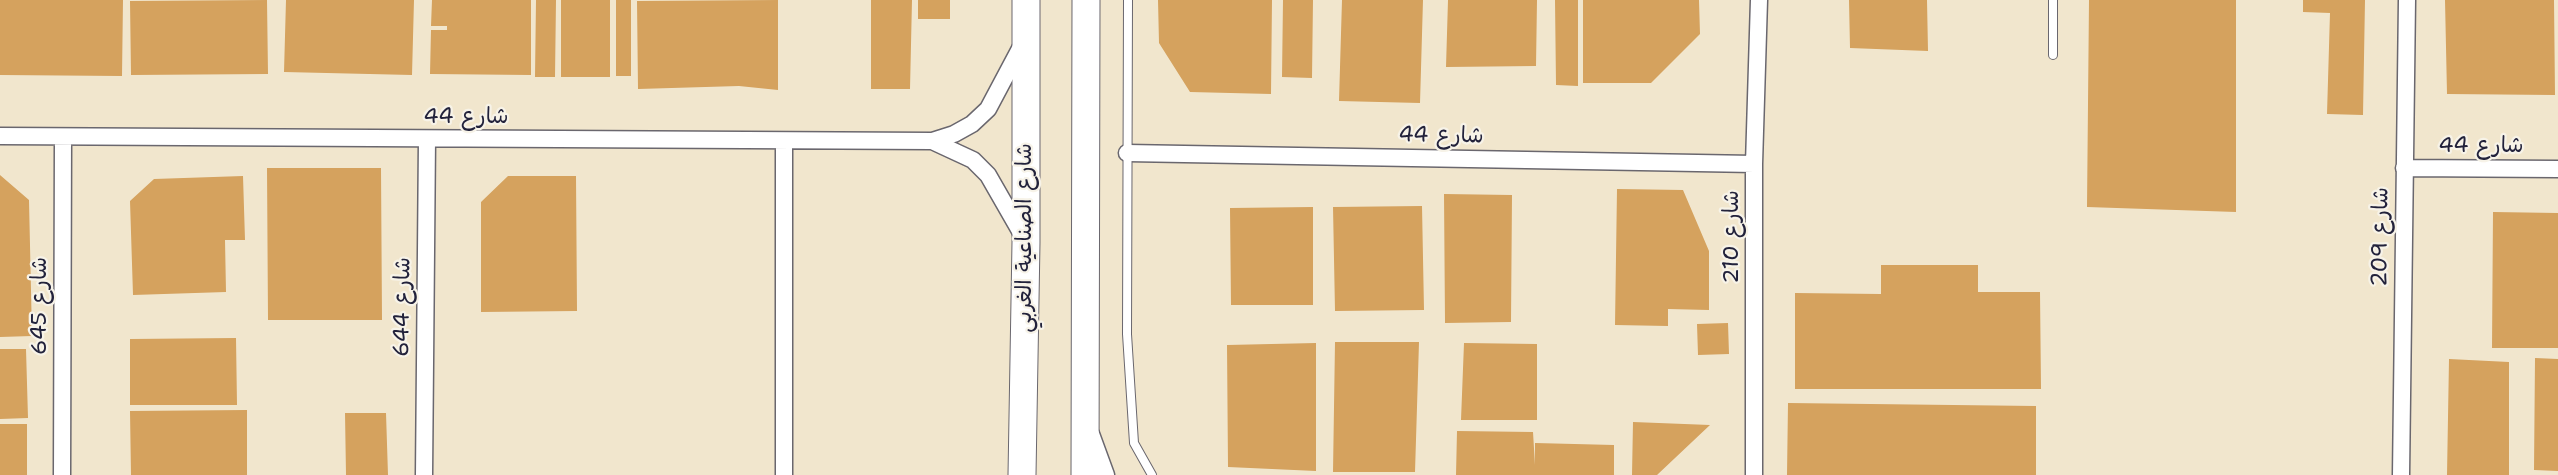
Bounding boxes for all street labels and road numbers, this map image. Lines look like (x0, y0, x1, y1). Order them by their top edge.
street label: شارع 44 (423, 104, 509, 130)
street label: شارع 44 (1398, 122, 1484, 150)
street label: شارع 44 (2438, 133, 2524, 159)
street label: شارع الصناعية الغربي (1012, 143, 1038, 333)
street label: شارع 209 (2367, 187, 2395, 287)
street label: شارع 210 (1719, 190, 1745, 284)
street label: شارع 645 (27, 257, 53, 355)
street label: شارع 644 (389, 257, 417, 357)

